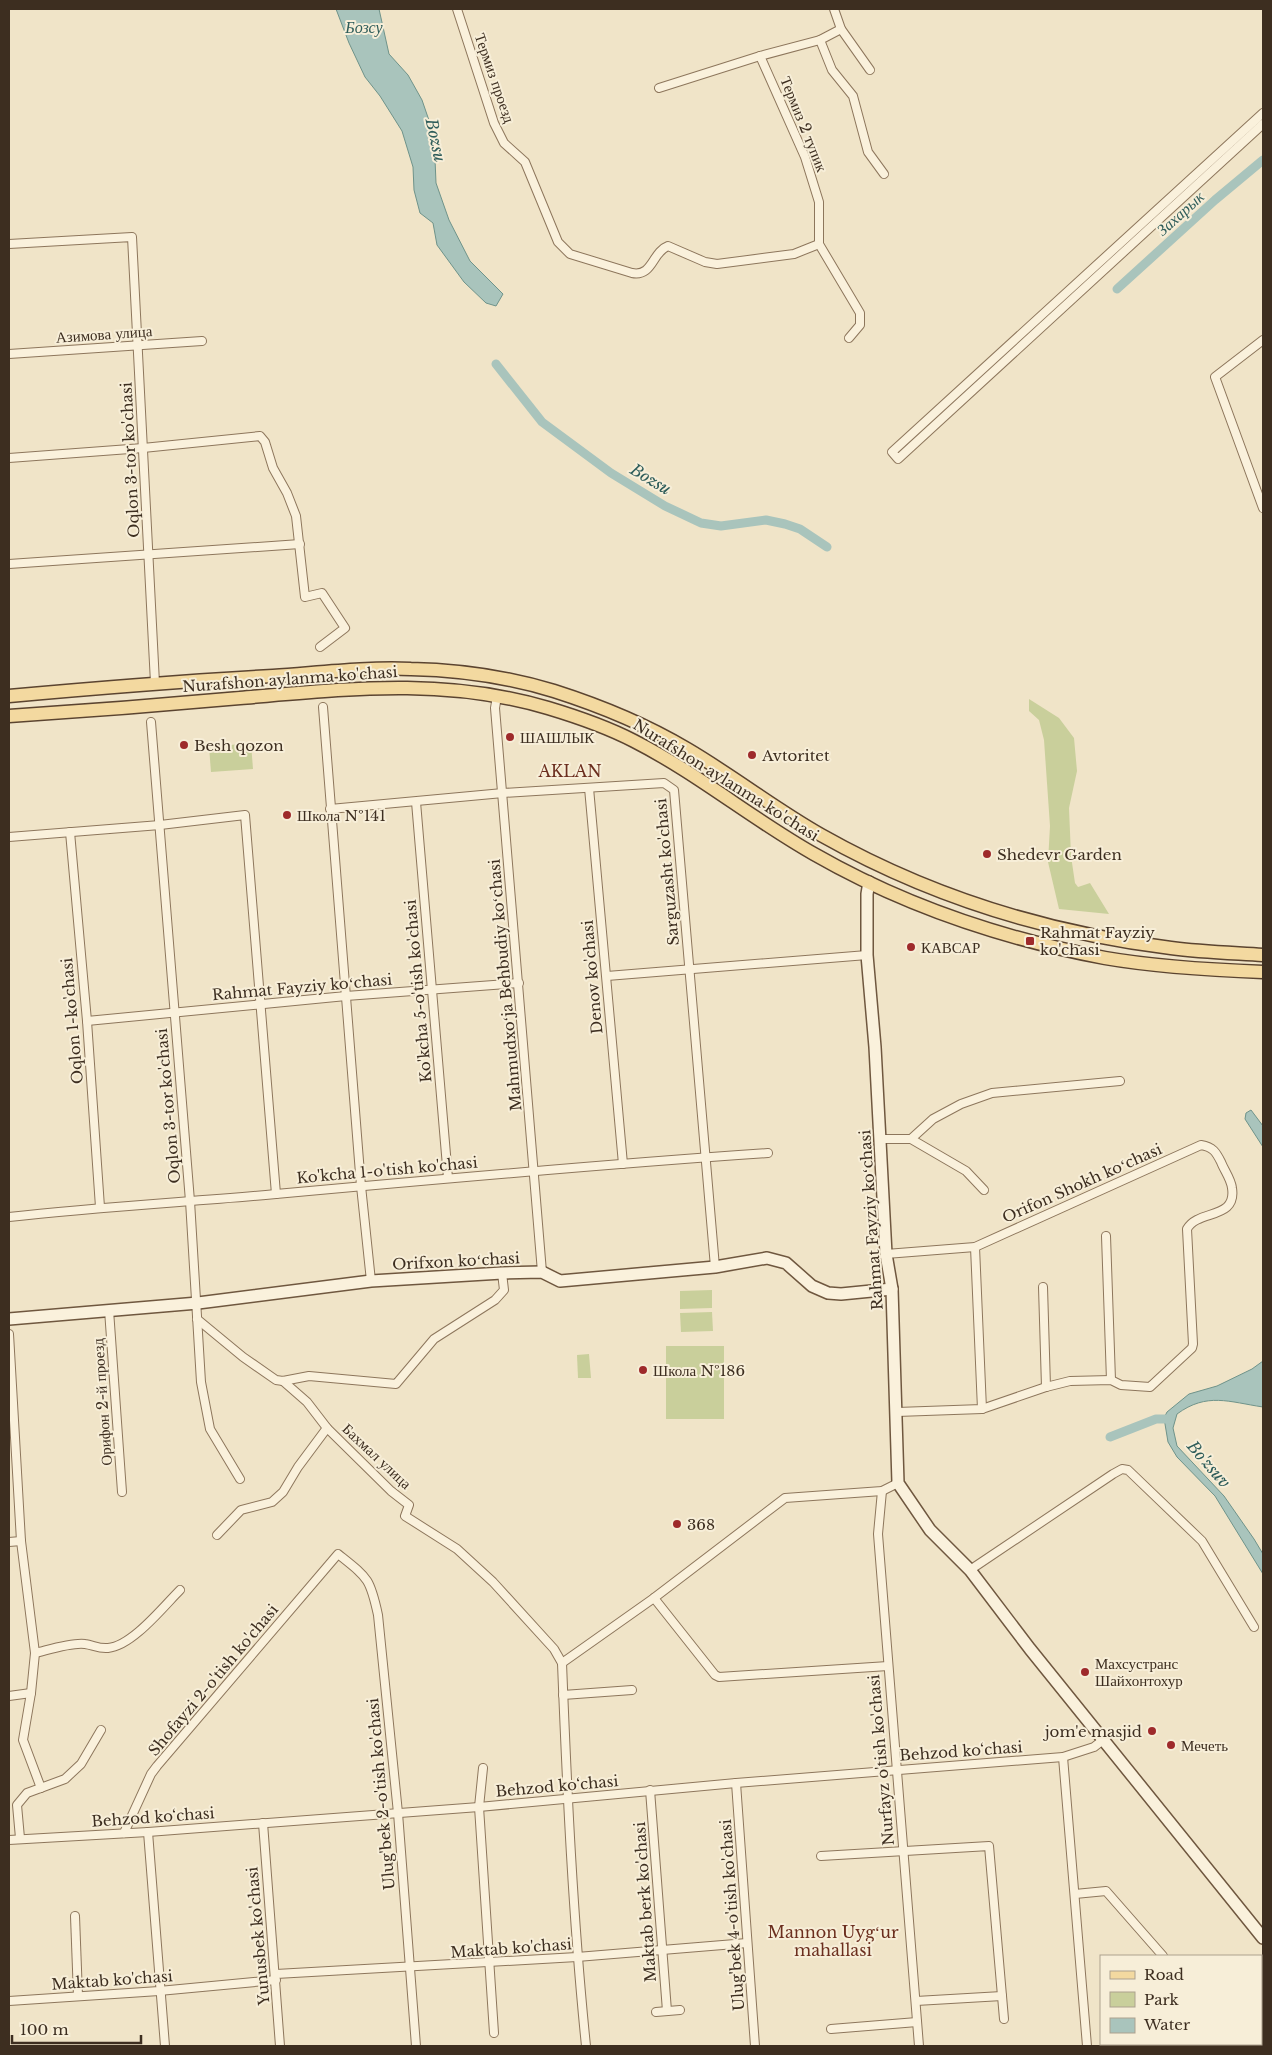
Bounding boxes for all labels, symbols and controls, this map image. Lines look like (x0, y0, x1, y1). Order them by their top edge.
water label: Бозсу (344, 17, 384, 37)
street label: Термиз проезд (471, 31, 519, 126)
street label: Термиз 2 тупик (776, 74, 832, 175)
water label: Bozsu (421, 115, 450, 164)
water label: Захарык (1152, 186, 1208, 240)
street label: Азимова улица (55, 321, 153, 347)
street label: Oqlon 3-tor ko'chasi (116, 382, 144, 538)
water label: Bozsu (626, 459, 675, 499)
street label: Nurafshon aylanma ko'chasi (182, 662, 398, 696)
street label: Nurafshon aylanma ko'chasi (630, 715, 822, 845)
place label: ШАШЛЫК (520, 728, 595, 747)
marker: ШАШЛЫК (504, 731, 516, 743)
place label: Besh qozon (194, 736, 284, 755)
marker: Besh qozon (178, 739, 190, 751)
place label: Avtoritet (761, 746, 830, 765)
marker: Avtoritet (746, 749, 758, 761)
district label: AKLAN (537, 761, 602, 781)
street label: Sarguzasht ko'chasi (651, 798, 683, 946)
place label: Школа №141 (297, 806, 386, 825)
marker: Школа №141 (281, 809, 293, 821)
place label: Shedevr Garden (997, 845, 1122, 864)
marker: Shedevr Garden (981, 848, 993, 860)
street label: Mahmudxoʻja Behbudiy koʻchasi (485, 858, 525, 1112)
street label: Ko'kcha 5-o'tish ko'chasi (401, 899, 435, 1083)
street label: Denov ko'chasi (578, 919, 606, 1035)
place label: Rahmat Fayziy ko'chasi (1040, 923, 1155, 959)
marker: Rahmat Fayziy ko'chasi (1024, 935, 1036, 947)
place label: КАВСАР (921, 938, 980, 957)
marker: КАВСАР (905, 941, 917, 953)
street label: Oqlon 1-ko'chasi (57, 957, 87, 1085)
street label: Rahmat Fayziy koʻchasi (211, 970, 393, 1004)
street label: Oqlon 3-tor ko'chasi (152, 1028, 184, 1184)
street label: Rahmat Fayziy koʻchasi (855, 1129, 887, 1311)
street label: Orifon Shokh koʻchasi (999, 1139, 1165, 1227)
street label: Ko'kcha 1-o'tish ko'chasi (296, 1153, 478, 1187)
street label: Orifxon koʻchasi (392, 1248, 520, 1274)
street label: Орифон 2-й проезд (88, 1337, 116, 1466)
place label: Школа №186 (653, 1361, 745, 1380)
marker: Школа №186 (637, 1364, 649, 1376)
street label: Бахмал улица (338, 1419, 416, 1493)
water label: Bo'zsuv (1182, 1436, 1235, 1492)
place label: 368 (687, 1515, 715, 1534)
marker: 368 (671, 1518, 683, 1530)
street label: Shofayzi 2-o'tish ko'chasi (144, 1600, 282, 1760)
place label: Махсустранс Шайхонтохур (1095, 1654, 1183, 1690)
marker: Махсустранс Шайхонтохур (1079, 1666, 1091, 1678)
street label: Nurfayz o'tish ko'chasi (864, 1674, 898, 1846)
street label: Ulug'bek 2-o'tish ko'chasi (363, 1697, 399, 1891)
place label: jom'e masjid (1042, 1722, 1142, 1741)
marker: jom'e masjid (1146, 1725, 1158, 1737)
place label: Мечеть (1181, 1736, 1228, 1755)
street label: Behzod ko‘chasi (899, 1737, 1023, 1765)
marker: Мечеть (1165, 1739, 1177, 1751)
street label: Behzod ko‘chasi (495, 1771, 619, 1801)
street label: Behzod ko‘chasi (91, 1803, 215, 1831)
street label: Ulug'bek 4-o'tish ko'chasi (716, 1819, 748, 2011)
street label: Maktab berk ko'chasi (630, 1821, 660, 1983)
street label: Yunusbek ko'chasi (242, 1866, 274, 2007)
district label: Mannon Uygʻur mahallasi (767, 1922, 899, 1960)
street label: Maktab ko'chasi (450, 1934, 572, 1962)
legend (1100, 1955, 1262, 2045)
text: Road (1144, 1965, 1184, 1984)
street label: Maktab ko'chasi (51, 1966, 173, 1994)
text: Park (1144, 1990, 1180, 2009)
scale bar (12, 2012, 141, 2044)
text: Water (1143, 2015, 1191, 2034)
text: 100 m (20, 2020, 69, 2039)

